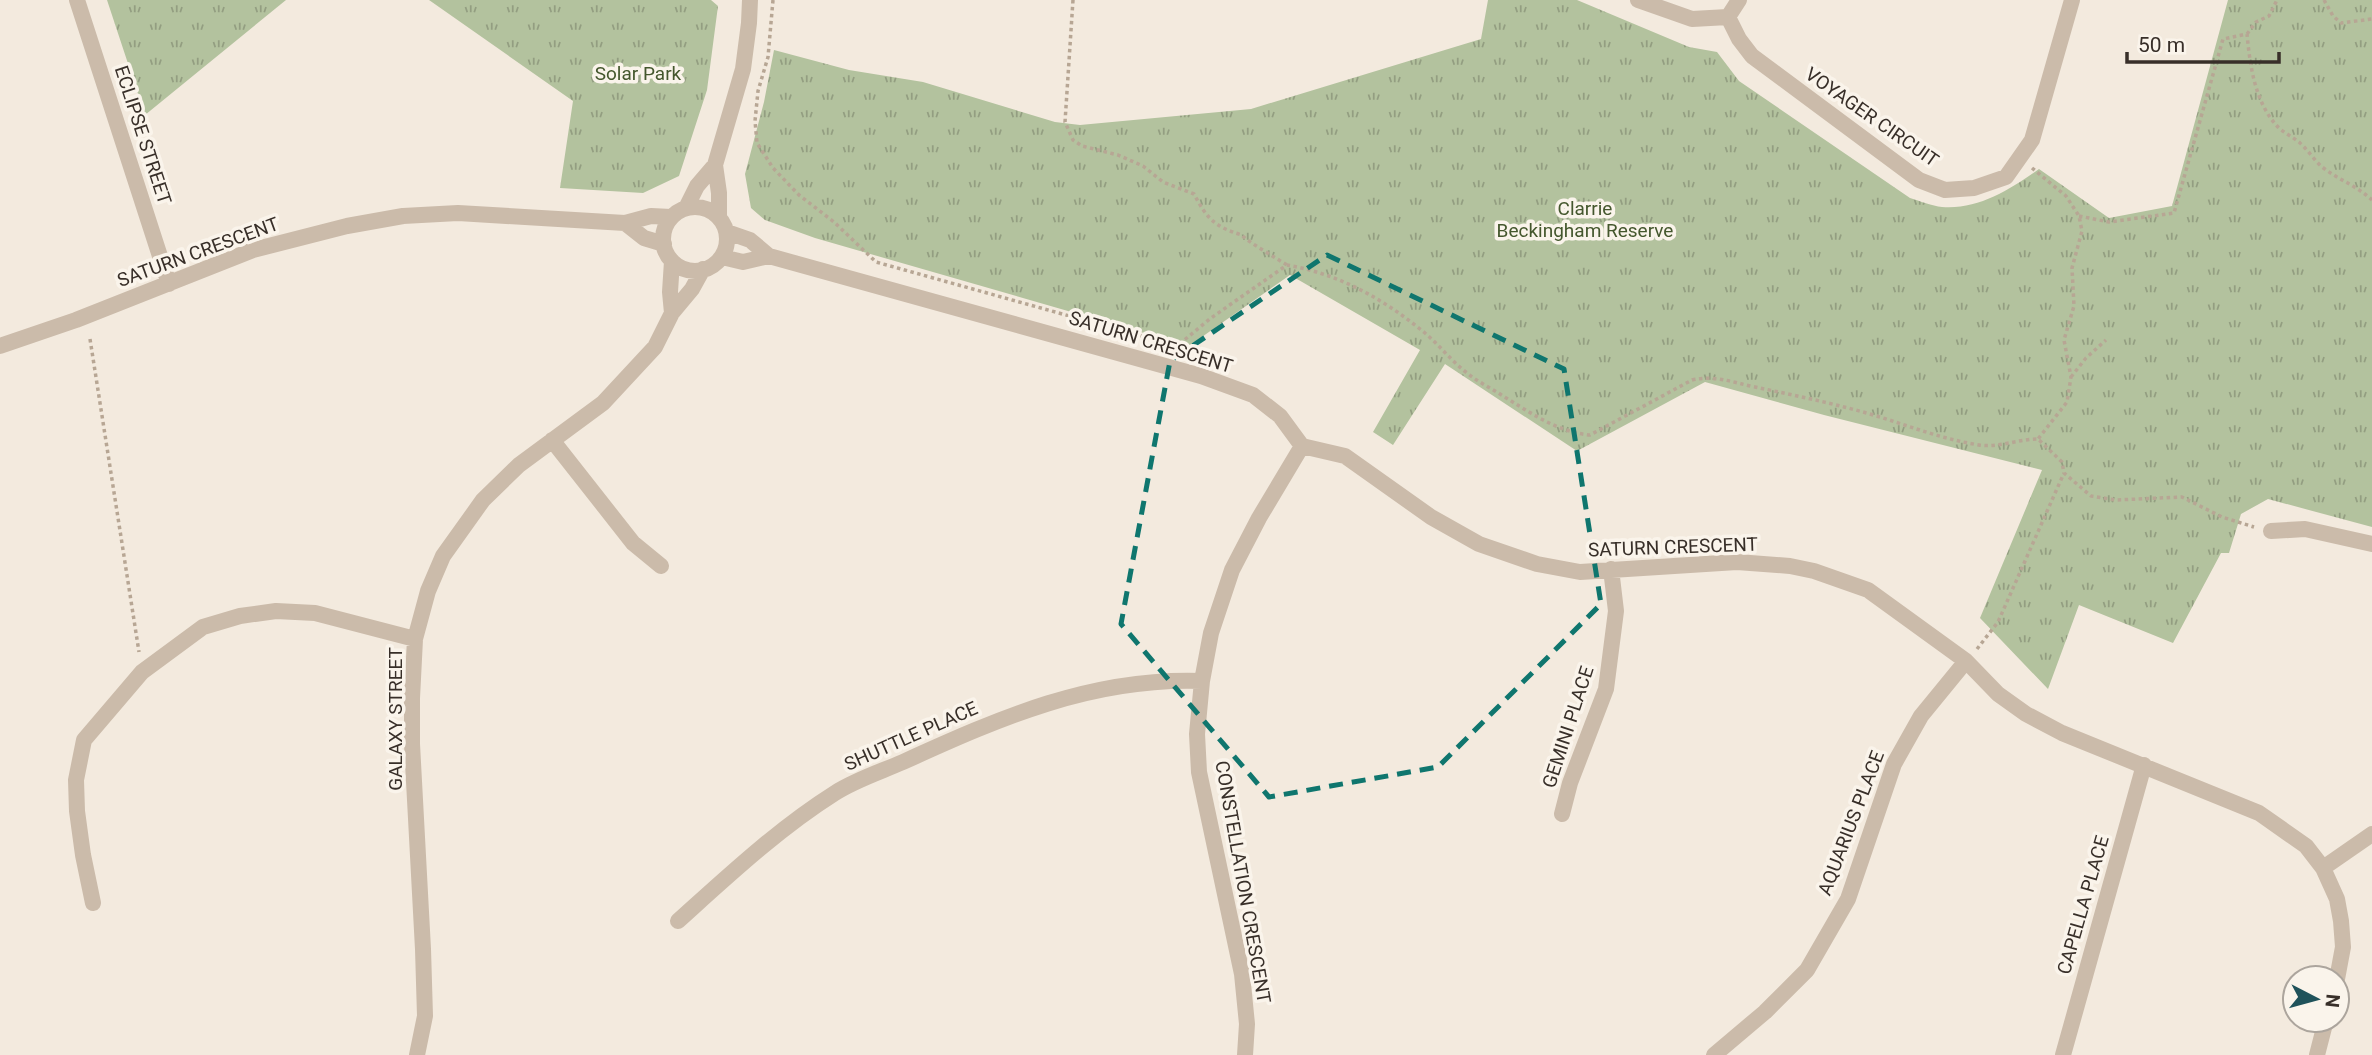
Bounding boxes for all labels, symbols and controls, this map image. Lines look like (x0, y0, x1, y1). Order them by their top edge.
scale bar (2127, 21, 2279, 65)
text: 50 m (2138, 33, 2185, 57)
park label: Solar Park (595, 62, 682, 85)
street label: VOYAGER CIRCUIT (1801, 62, 1943, 172)
street label: ECLIPSE STREET (110, 63, 176, 207)
park label: Clarrie Beckingham Reserve (1497, 197, 1673, 242)
street label: SATURN CRESCENT (114, 212, 282, 292)
street label: SATURN CRESCENT (1066, 306, 1236, 378)
street label: SATURN CRESCENT (1588, 533, 1758, 561)
street label: GALAXY STREET (384, 647, 407, 791)
street label: GEMINI PLACE (1537, 663, 1599, 791)
street label: SHUTTLE PLACE (841, 696, 981, 776)
street label: AQUARIUS PLACE (1813, 747, 1889, 899)
street label: CONSTELLATION CRESCENT (1210, 759, 1276, 1005)
street label: CAPELLA PLACE (2052, 833, 2114, 977)
north arrow (2281, 964, 2351, 1034)
text: N (2320, 993, 2345, 1009)

